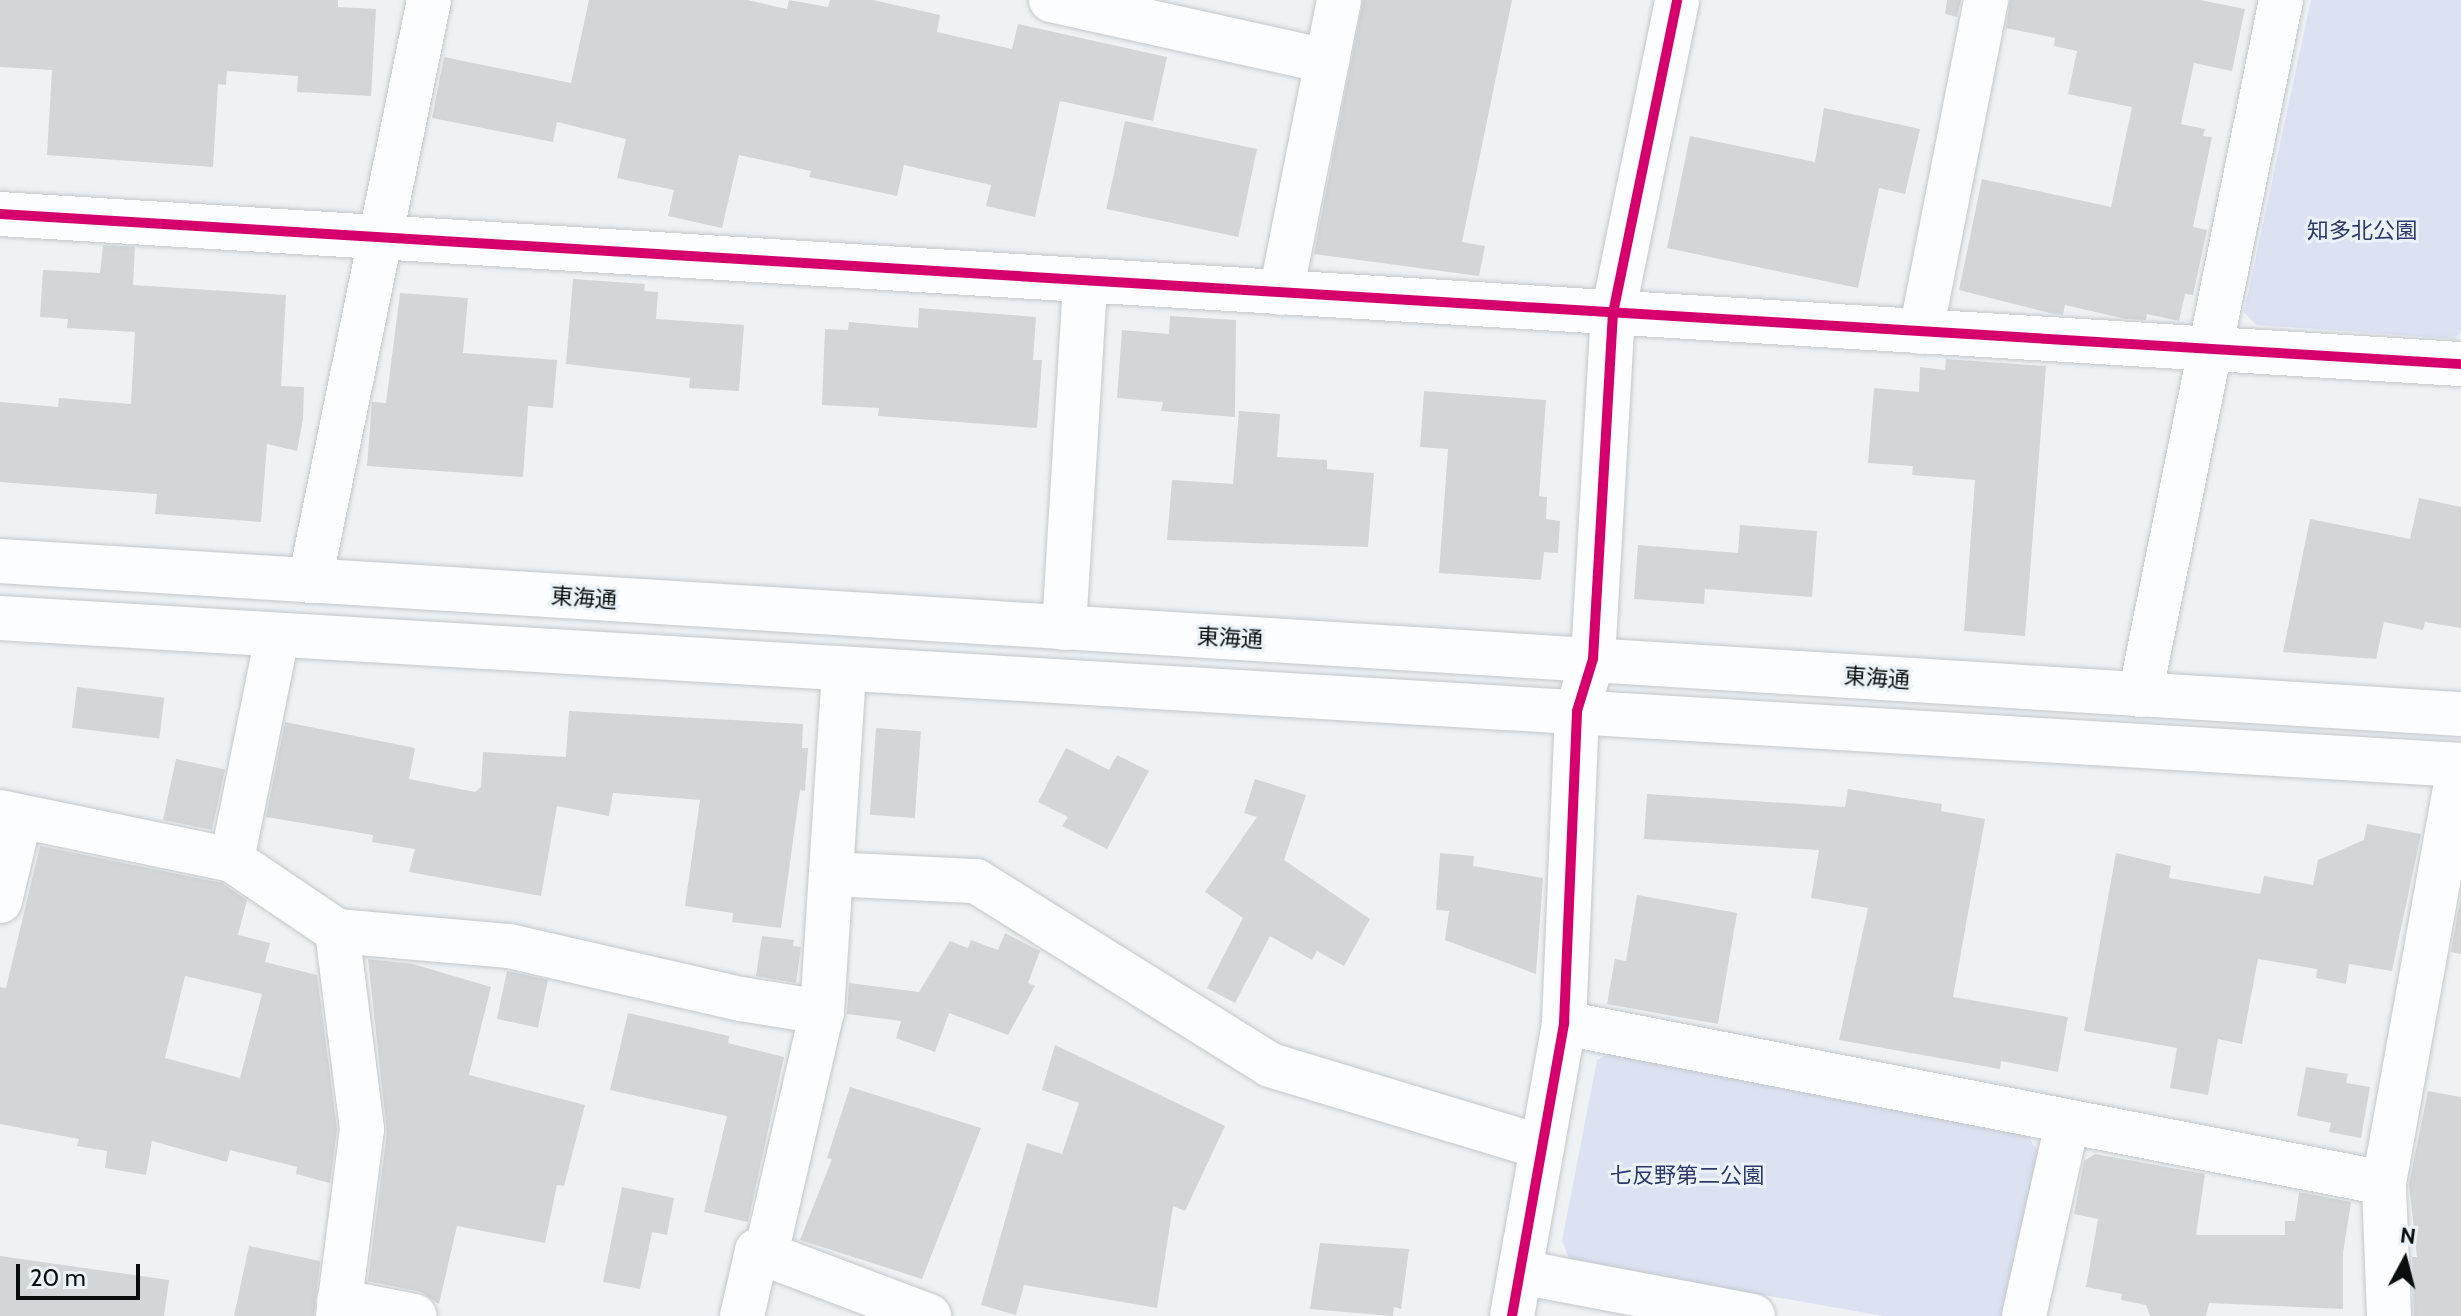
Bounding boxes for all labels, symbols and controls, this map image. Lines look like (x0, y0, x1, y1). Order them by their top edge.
park label: 知多北公園 (2307, 218, 2417, 244)
street label: 東海通 (550, 583, 618, 613)
street label: 東海通 (1196, 623, 1264, 653)
street label: 東海通 (1843, 663, 1911, 693)
park label: 七反野第二公園 (1610, 1163, 1764, 1189)
north arrow (2365, 1220, 2445, 1300)
text: N (2399, 1221, 2417, 1250)
scale bar (20, 1248, 144, 1298)
text: 20 m (30, 1263, 86, 1292)

